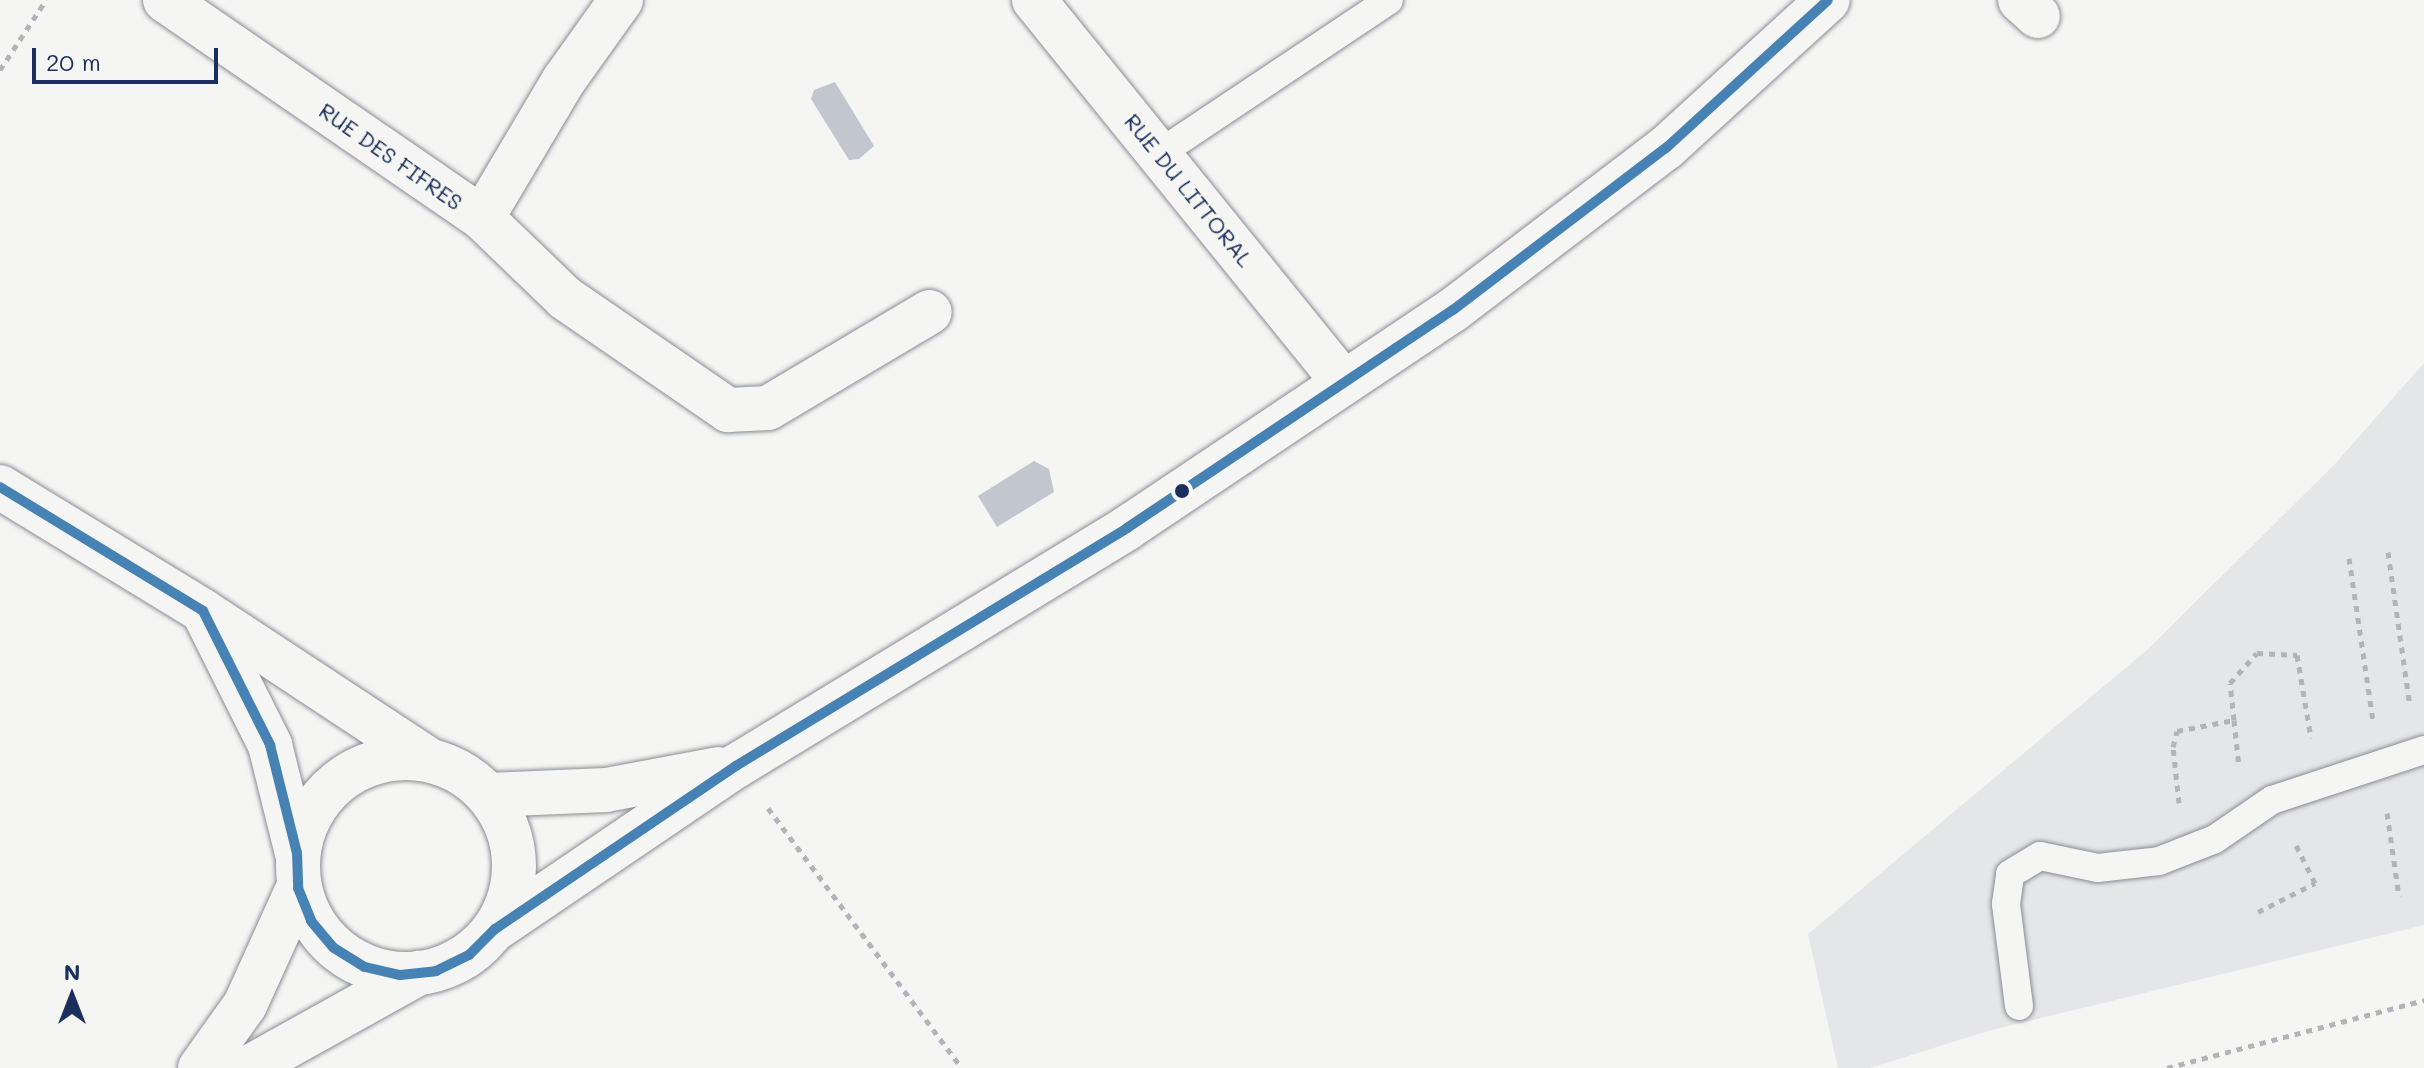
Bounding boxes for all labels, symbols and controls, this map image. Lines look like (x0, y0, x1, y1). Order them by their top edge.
scale bar (36, 32, 222, 82)
text: 20 m (46, 46, 101, 77)
street label: RUE DES FIFRES (314, 97, 468, 215)
street label: RUE DU LITTORAL (1119, 108, 1259, 272)
unlabelled marker (1174, 483, 1190, 499)
north arrow (32, 956, 112, 1036)
text: N (64, 957, 80, 986)

